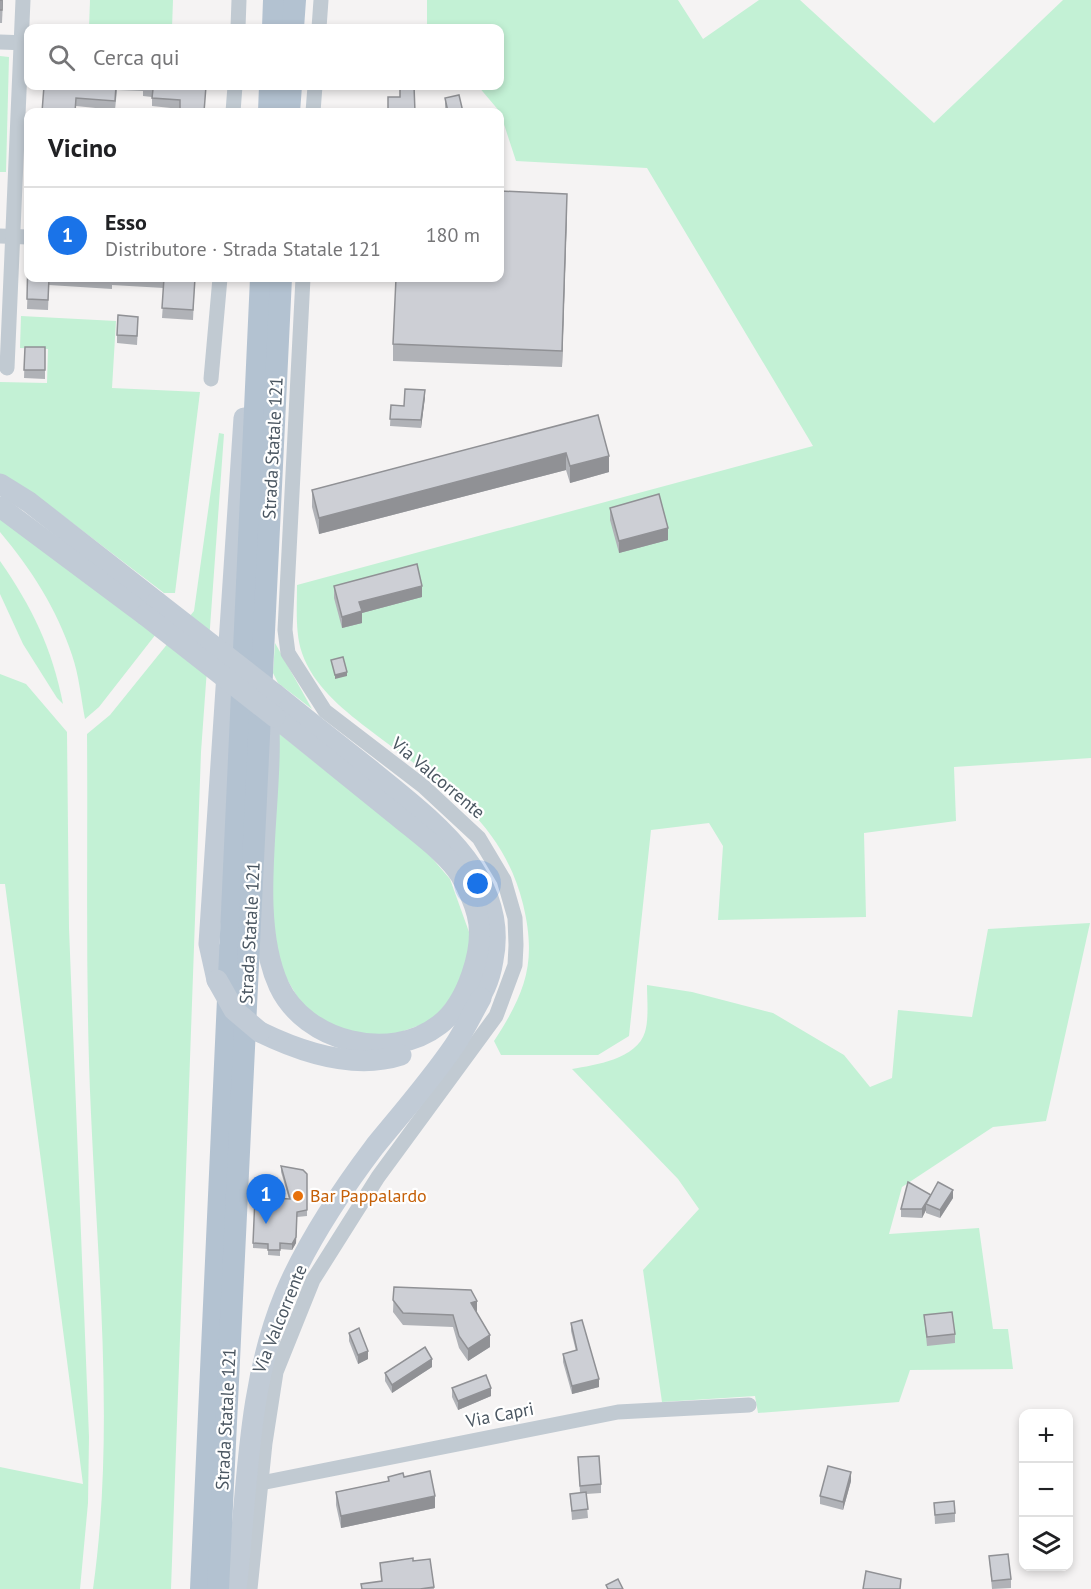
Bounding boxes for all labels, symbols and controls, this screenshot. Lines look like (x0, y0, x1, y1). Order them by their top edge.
search box (24, 24, 504, 90)
icon: search (45, 41, 78, 74)
text: Cerca qui (93, 43, 180, 71)
text: Vicino (48, 131, 117, 164)
text: Esso (105, 208, 147, 236)
text: 1 (62, 222, 73, 248)
text: 180 m (426, 222, 480, 248)
text: Distributore · Strada Statale 121 (105, 236, 381, 262)
street label: Strada Statale 121 (257, 376, 288, 520)
street label: Via Valcorrente (386, 731, 490, 824)
street label: Strada Statale 121 (234, 861, 265, 1005)
your location (463, 869, 492, 898)
pin: 1 (246, 1174, 286, 1224)
place label: Bar Pappalardo (310, 1184, 427, 1207)
marker: Bar Pappalardo (291, 1189, 305, 1203)
street label: Via Valcorrente (247, 1261, 312, 1378)
street label: Strada Statale 121 (210, 1347, 241, 1491)
street label: Via Capri (463, 1397, 536, 1433)
map controls (1019, 1409, 1073, 1571)
button: + (1019, 1409, 1073, 1463)
button: − (1019, 1463, 1073, 1517)
button: layers (1019, 1517, 1073, 1571)

